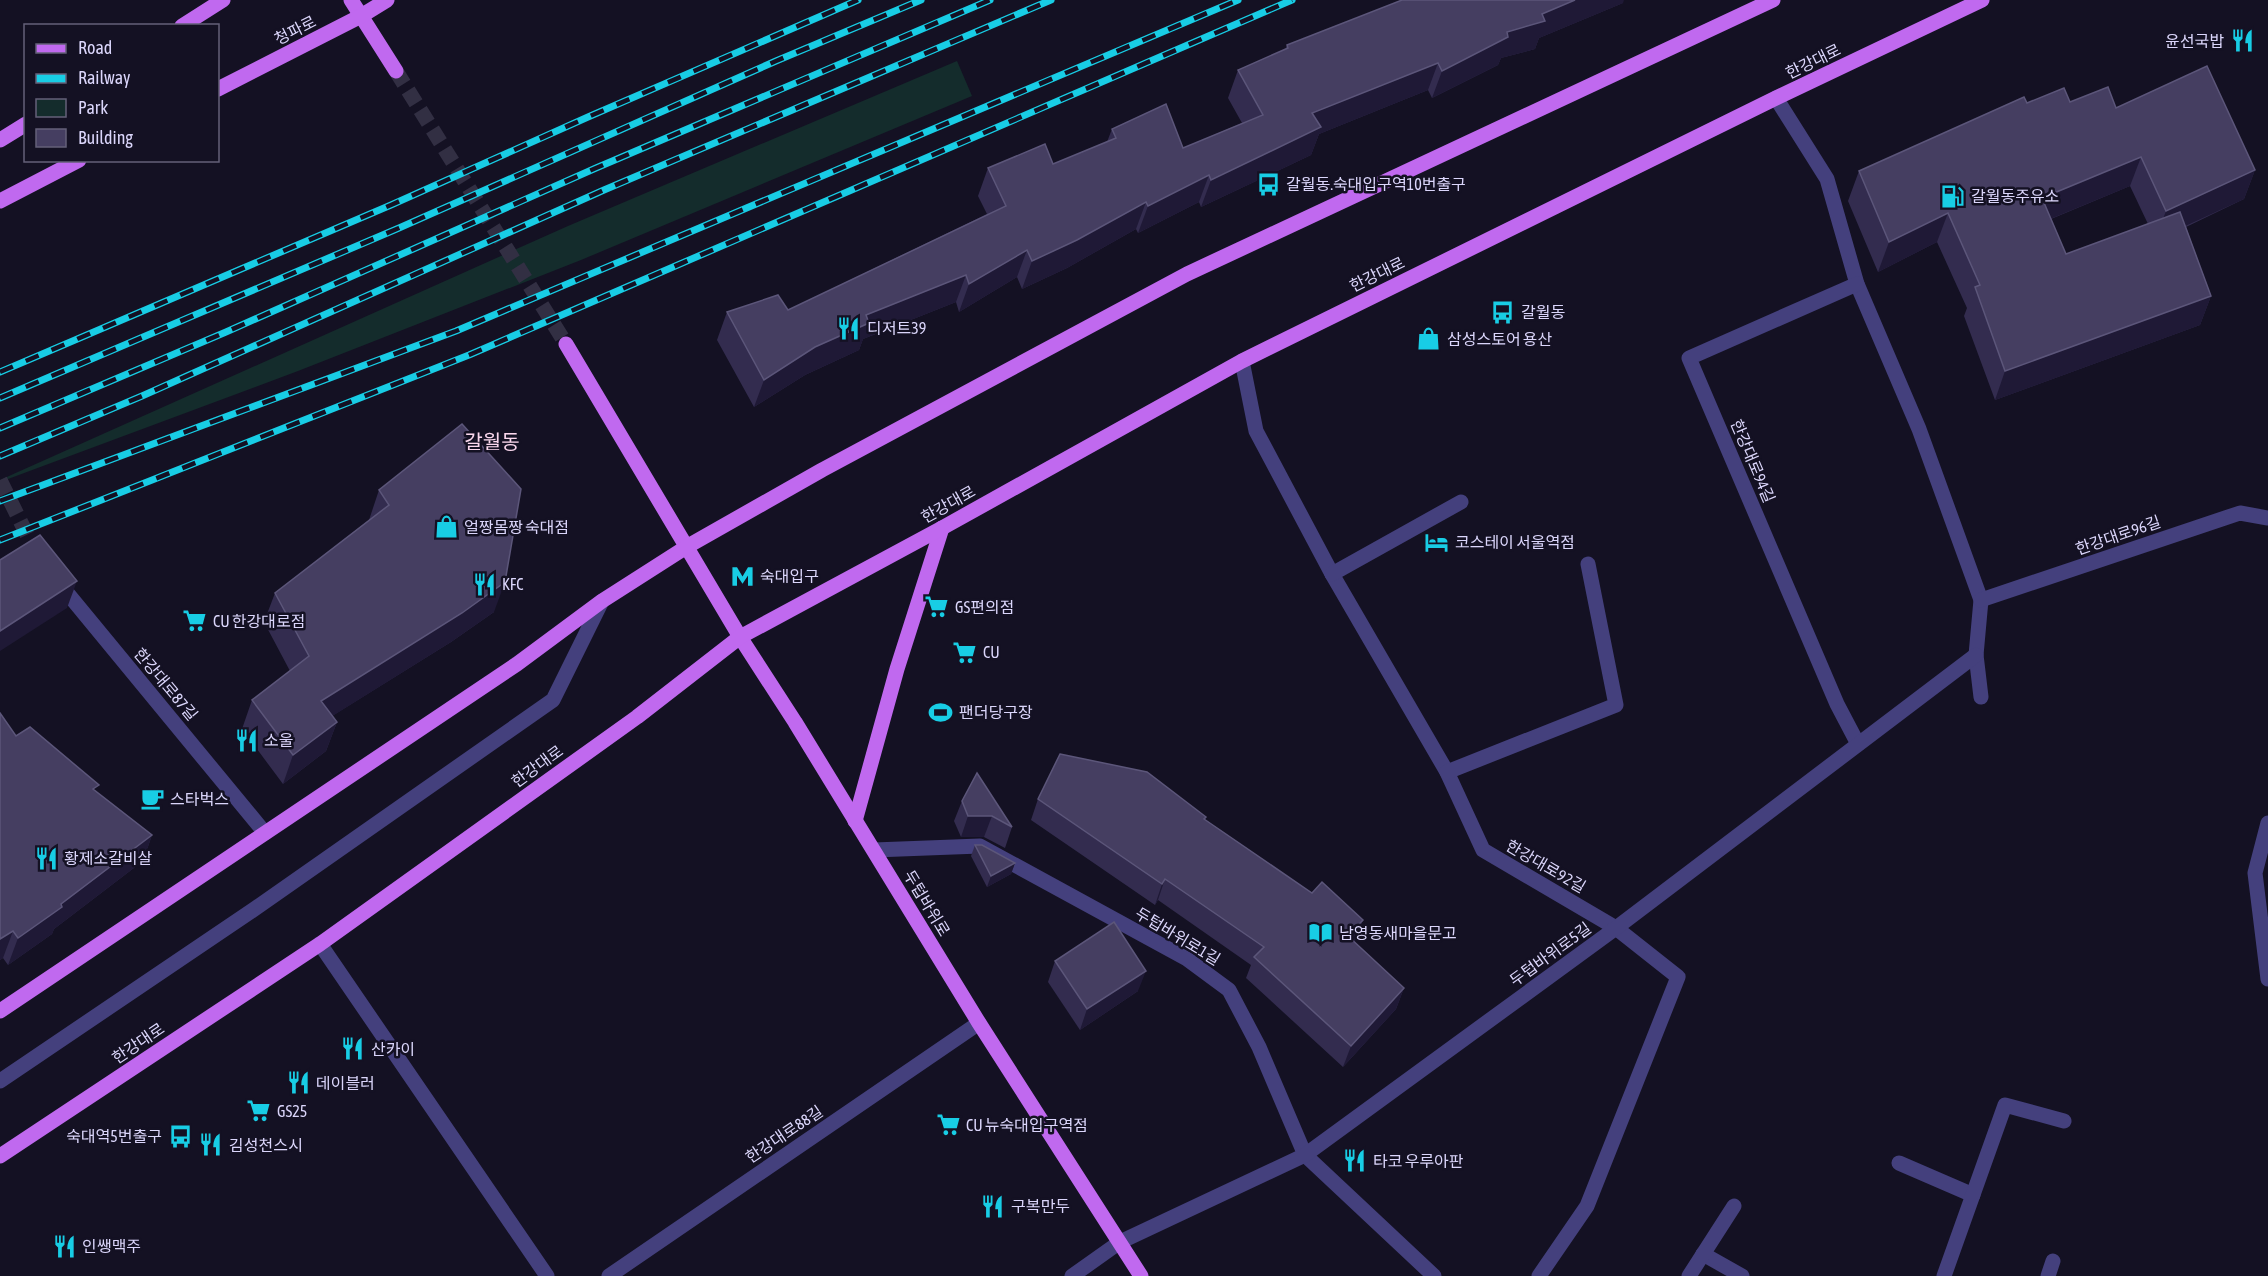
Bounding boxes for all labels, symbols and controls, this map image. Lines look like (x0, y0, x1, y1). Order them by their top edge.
street label: 청파로 (271, 12, 319, 48)
legend (24, 24, 219, 162)
restaurant icon: 윤선국밥 (2229, 28, 2255, 54)
place label: 윤선국밥 (2165, 32, 2224, 50)
text: Road (78, 37, 112, 58)
street label: 한강대로 (1783, 40, 1844, 82)
text: Railway (78, 67, 130, 88)
text: Park (78, 97, 108, 118)
text: Building (78, 127, 133, 148)
bus stop icon: 갈월동.숙대입구역10번출구 (1255, 171, 1281, 197)
place label: 갈월동.숙대입구역10번출구 (1286, 175, 1466, 193)
fuel station icon: 갈월동주유소 (1940, 183, 1966, 209)
place label: 갈월동주유소 (1971, 187, 2059, 205)
street label: 한강대로 (1347, 253, 1408, 295)
bus stop icon: 갈월동 (1490, 299, 1516, 325)
place label: 갈월동 (1521, 303, 1565, 321)
restaurant icon: 디저트39 (836, 315, 862, 341)
place label: 디저트39 (867, 319, 926, 337)
shop icon: 삼성스토어 용산 (1416, 326, 1442, 352)
place label: 삼성스토어 용산 (1447, 330, 1553, 348)
street label: 한강대로94길 (1727, 417, 1779, 505)
district label: 갈월동 (464, 430, 520, 453)
street label: 한강대로 (918, 482, 978, 526)
street label: 한강대로96길 (2073, 512, 2163, 558)
shop icon: 얼짱몸짱 숙대점 (433, 514, 459, 540)
place label: 얼짱몸짱 숙대점 (464, 518, 569, 536)
hotel icon: 코스테이 서울역점 (1424, 529, 1450, 555)
place label: 코스테이 서울역점 (1455, 533, 1575, 551)
metro station icon: 숙대입구 (729, 563, 755, 589)
place label: 숙대입구 (760, 567, 819, 585)
restaurant icon: KFC (471, 571, 497, 597)
place label: KFC (502, 575, 524, 593)
supermarket icon: GS편의점 (924, 594, 950, 620)
place label: GS편의점 (955, 598, 1014, 616)
supermarket icon: CU 한강대로점 (182, 608, 208, 634)
place label: CU 한강대로점 (213, 612, 305, 630)
supermarket icon: CU (952, 639, 978, 665)
place label: CU (983, 643, 1000, 661)
street label: 한강대로87길 (131, 644, 201, 724)
sports icon: 팬더당구장 (928, 699, 954, 725)
place label: 팬더당구장 (959, 703, 1033, 721)
restaurant icon: 소울 (233, 727, 259, 753)
place label: 소울 (264, 731, 293, 749)
street label: 한강대로 (508, 741, 566, 791)
cafe icon: 스타벅스 (139, 786, 165, 812)
place label: 스타벅스 (170, 790, 229, 808)
street label: 한강대로92길 (1503, 836, 1589, 896)
restaurant icon: 황제소갈비살 (33, 845, 59, 871)
place label: 황제소갈비살 (64, 849, 153, 867)
street label: 두텁바위로 (900, 867, 954, 939)
street label: 두텁바위로1길 (1132, 904, 1224, 968)
street label: 두텁바위로5길 (1506, 919, 1594, 989)
library icon: 남영동새마을문고 (1308, 920, 1334, 946)
place label: 남영동새마을문고 (1339, 924, 1457, 942)
street label: 한강대로 (109, 1019, 168, 1067)
restaurant icon: 산카이 (340, 1036, 366, 1062)
place label: 산카이 (371, 1040, 415, 1058)
restaurant icon: 데이블러 (285, 1070, 311, 1096)
place label: 데이블러 (316, 1074, 375, 1092)
supermarket icon: GS25 (246, 1098, 272, 1124)
place label: GS25 (277, 1102, 307, 1120)
street label: 한강대로88길 (742, 1102, 826, 1166)
supermarket icon: CU 뉴숙대입구역점 (935, 1112, 961, 1138)
place label: CU 뉴숙대입구역점 (966, 1116, 1088, 1134)
bus stop icon: 숙대역5번출구 (167, 1123, 193, 1149)
place label: 숙대역5번출구 (66, 1127, 162, 1145)
restaurant icon: 김성천스시 (198, 1132, 224, 1158)
place label: 김성천스시 (229, 1136, 303, 1154)
restaurant icon: 타코 우루아판 (1342, 1148, 1368, 1174)
place label: 타코 우루아판 (1373, 1152, 1464, 1170)
restaurant icon: 구복만두 (980, 1193, 1006, 1219)
place label: 구복만두 (1011, 1197, 1070, 1215)
restaurant icon: 인쌩맥주 (51, 1233, 77, 1259)
place label: 인쌩맥주 (82, 1237, 141, 1255)

